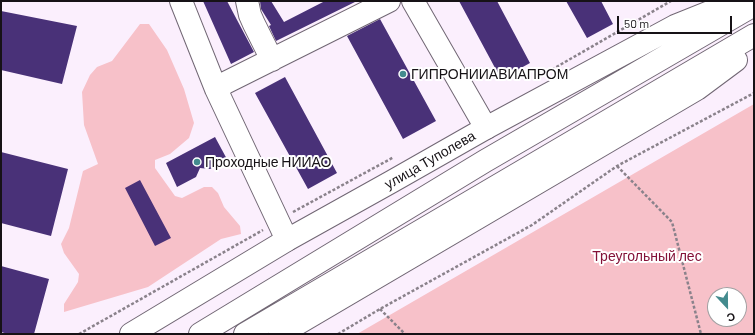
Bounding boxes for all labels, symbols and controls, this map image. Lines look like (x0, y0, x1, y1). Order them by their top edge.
scale bar (619, 8, 734, 34)
text: 50 m (624, 16, 649, 30)
place label: ГИПРОНИИАВИАПРОМ (411, 66, 568, 82)
marker: ГИПРОНИИАВИАПРОМ (398, 69, 408, 79)
street label: улица Туполева (382, 127, 478, 193)
place label: Проходные НИИАО (205, 154, 332, 170)
marker: Проходные НИИАО (192, 157, 202, 167)
park label: Треугольный лес (592, 248, 702, 264)
north arrow (707, 287, 747, 327)
text: С (725, 310, 737, 325)

